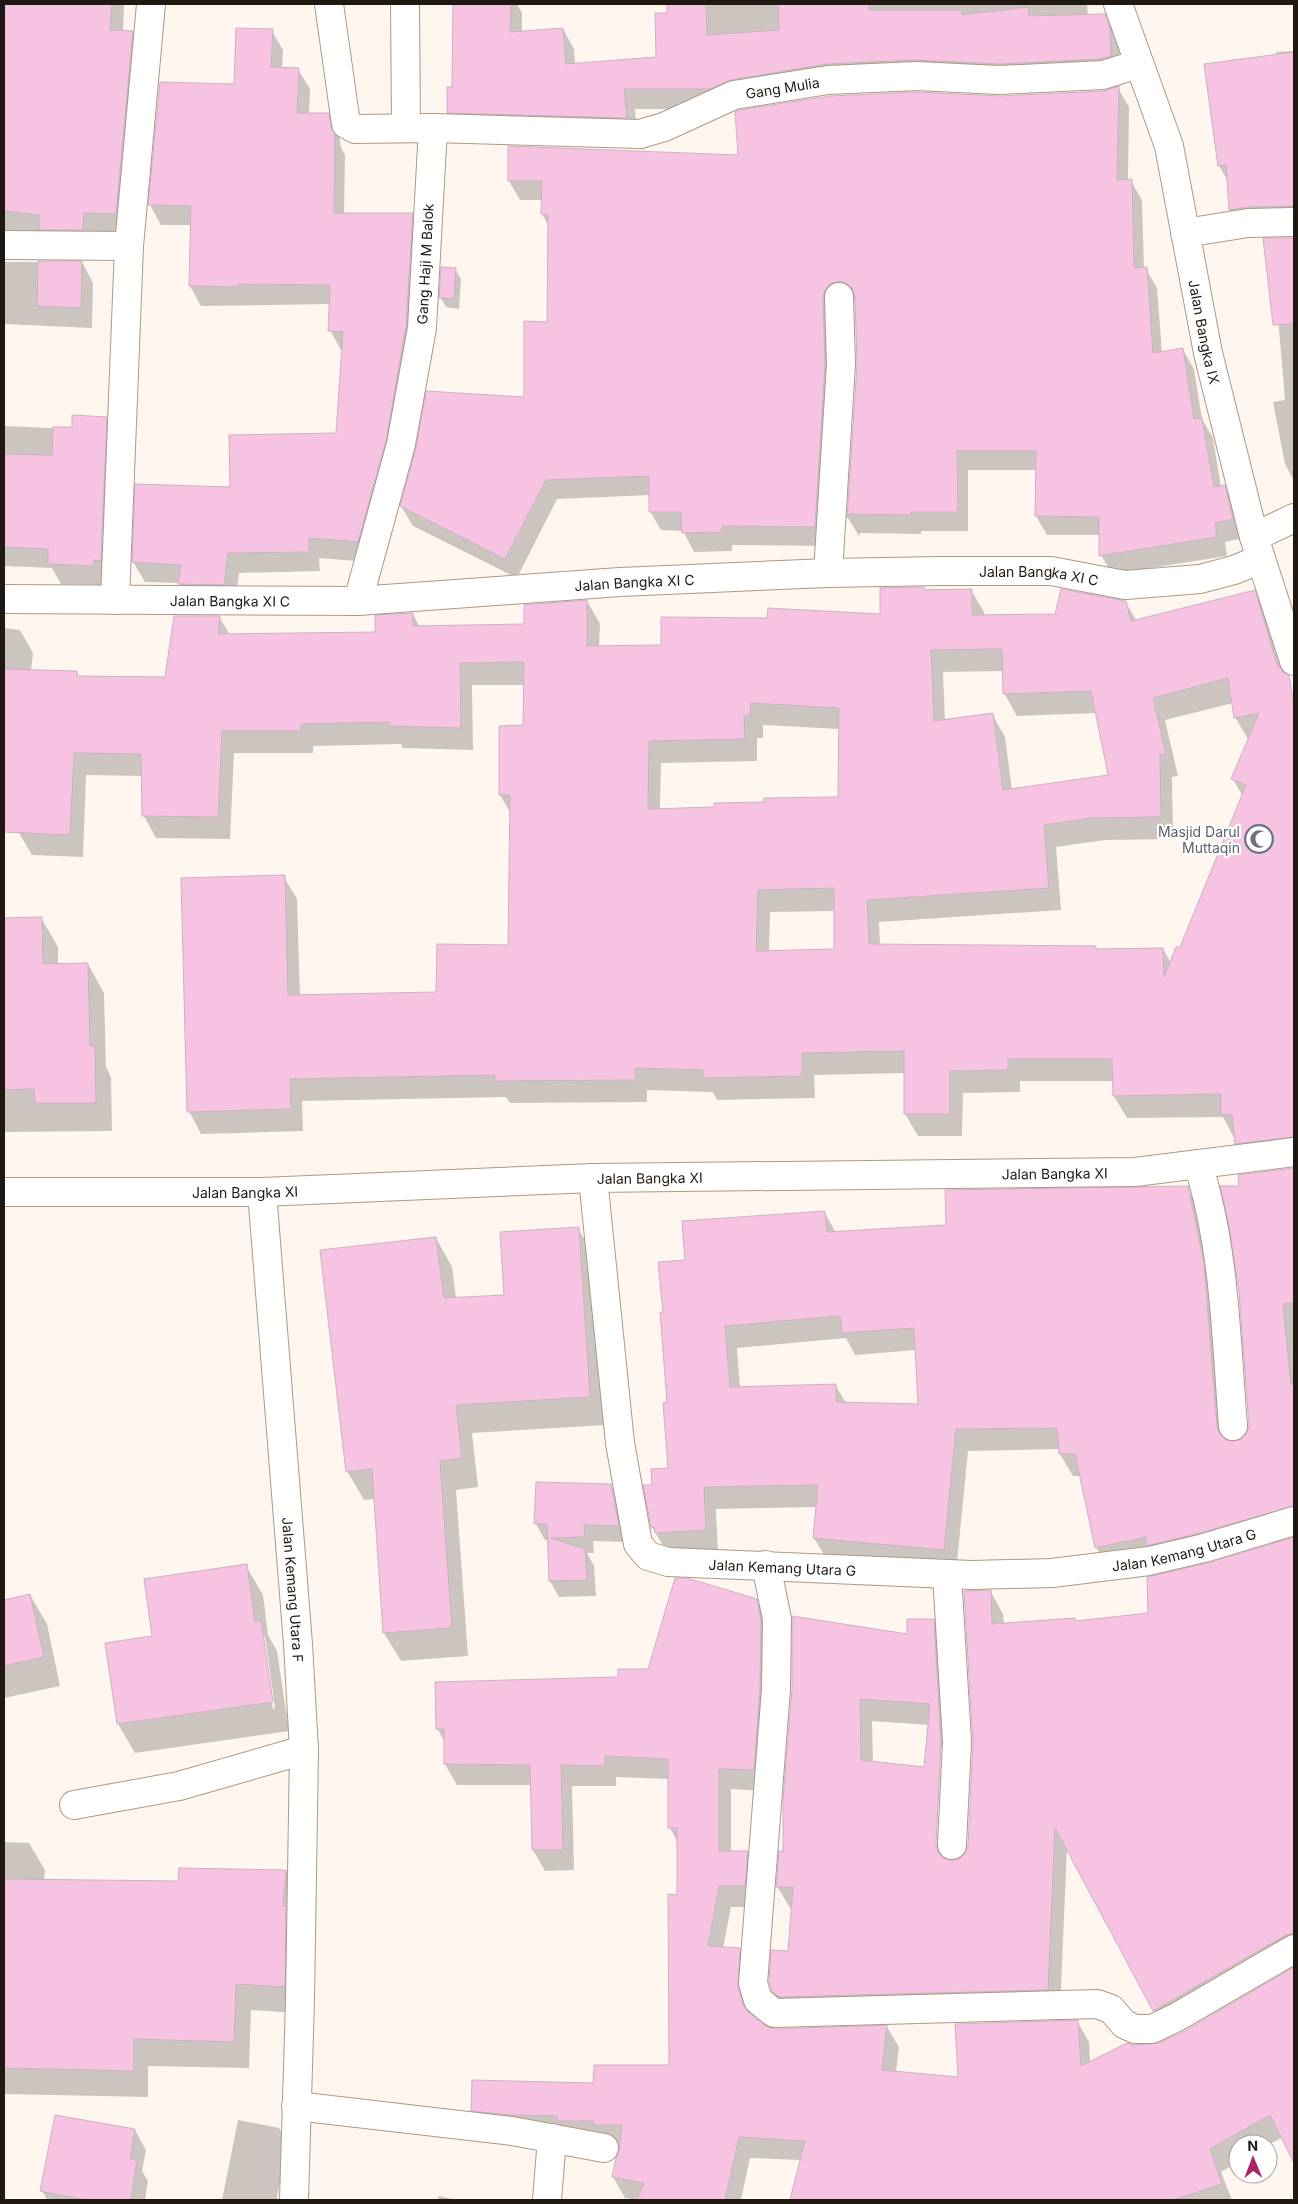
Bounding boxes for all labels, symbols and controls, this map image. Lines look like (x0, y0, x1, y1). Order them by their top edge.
street label: Gang Mulia (744, 73, 821, 102)
street label: Gang Haji M Balok (413, 203, 437, 325)
street label: Jalan Bangka IX (1186, 278, 1224, 386)
street label: Jalan Bangka XI C (979, 563, 1100, 588)
street label: Jalan Bangka XI C (574, 570, 695, 594)
street label: Jalan Bangka XI C (170, 591, 290, 609)
place label: Masjid Darul Muttaqin (1158, 823, 1240, 856)
mosque icon: Masjid Darul Muttaqin (1244, 824, 1274, 854)
street label: Jalan Bangka XI (1002, 1164, 1108, 1182)
street label: Jalan Bangka XI (597, 1168, 703, 1186)
street label: Jalan Bangka XI (192, 1182, 298, 1201)
street label: Jalan Kemang Utara F (279, 1516, 308, 1663)
street label: Jalan Kemang Utara G (1111, 1524, 1258, 1574)
street label: Jalan Kemang Utara G (708, 1555, 857, 1579)
north arrow (1228, 2134, 1278, 2184)
text: N (1247, 2137, 1258, 2154)

